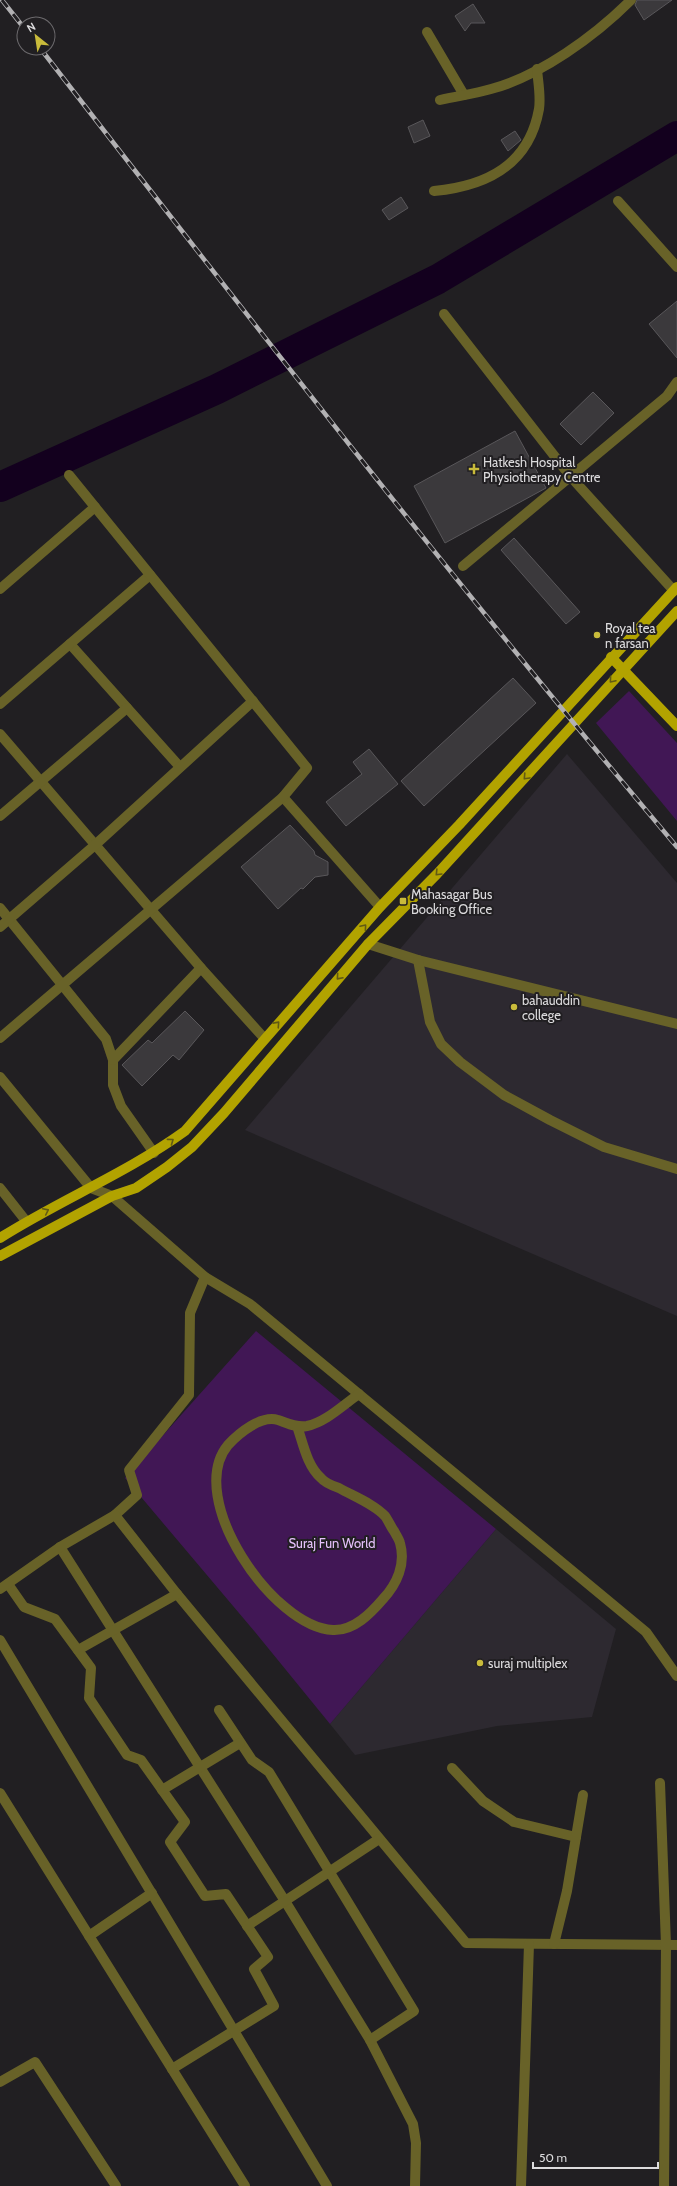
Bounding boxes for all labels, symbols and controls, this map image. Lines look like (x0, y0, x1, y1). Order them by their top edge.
north arrow (16, 16, 56, 56)
text: N (24, 19, 38, 35)
place label: Hatkesh Hospital Physiotherapy Centre (483, 454, 601, 485)
marker: Hatkesh Hospital Physiotherapy Centre (468, 463, 480, 475)
place label: Royal tea n farsan (605, 620, 656, 651)
marker: Royal tea n farsan (592, 630, 602, 640)
one-way arrow (610, 676, 617, 683)
one-way arrow (524, 773, 531, 780)
one-way arrow (435, 868, 442, 876)
place label: Mahasagar Bus Booking Office (411, 886, 493, 917)
marker: Mahasagar Bus Booking Office (398, 896, 408, 906)
one-way arrow (359, 924, 366, 932)
one-way arrow (336, 973, 343, 980)
place label: bahauddin college (522, 992, 580, 1023)
marker: bahauddin college (509, 1002, 519, 1012)
one-way arrow (272, 1021, 280, 1029)
one-way arrow (167, 1139, 174, 1146)
one-way arrow (42, 1209, 49, 1216)
park label: Suraj Fun World (289, 1535, 375, 1552)
place label: suraj multiplex (488, 1655, 568, 1672)
marker: suraj multiplex (475, 1658, 485, 1668)
scale bar (533, 2144, 658, 2170)
text: 50 m (539, 2150, 567, 2165)

